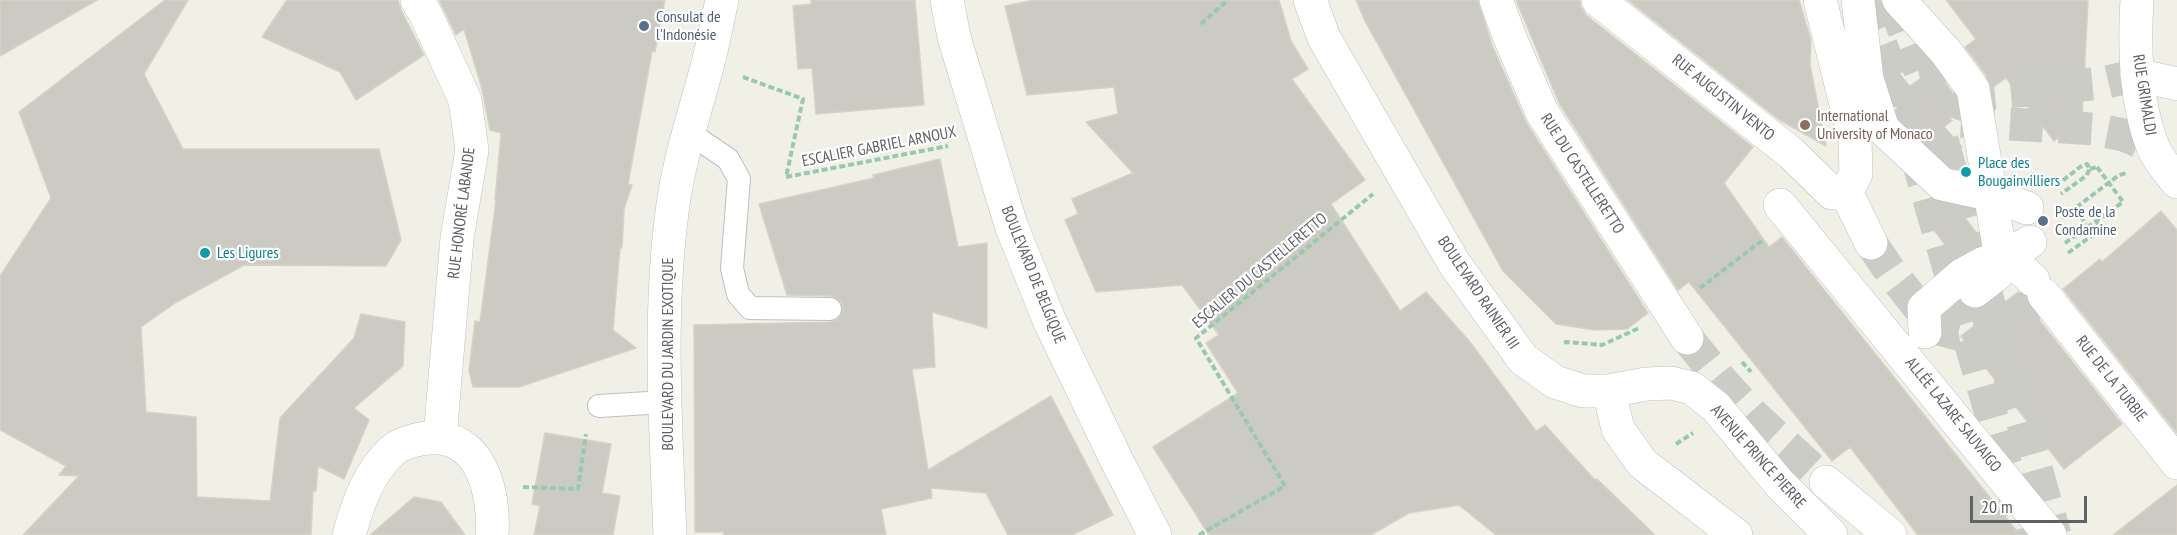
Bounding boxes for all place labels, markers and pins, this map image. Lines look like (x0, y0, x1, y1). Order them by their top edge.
place label: Consulat de l'Indonésie (656, 7, 721, 45)
marker: Consulat de l'Indonésie (637, 19, 651, 33)
place label: International University of Monaco (1817, 106, 1933, 144)
marker: International University of Monaco (1798, 118, 1812, 132)
place label: Place des Bougainvilliers (1978, 153, 2060, 191)
marker: Place des Bougainvilliers (1959, 165, 1973, 179)
place label: Poste de la Condamine (2055, 202, 2117, 240)
marker: Poste de la Condamine (2036, 214, 2050, 228)
place label: Les Ligures (217, 243, 279, 263)
marker: Les Ligures (198, 246, 212, 260)

